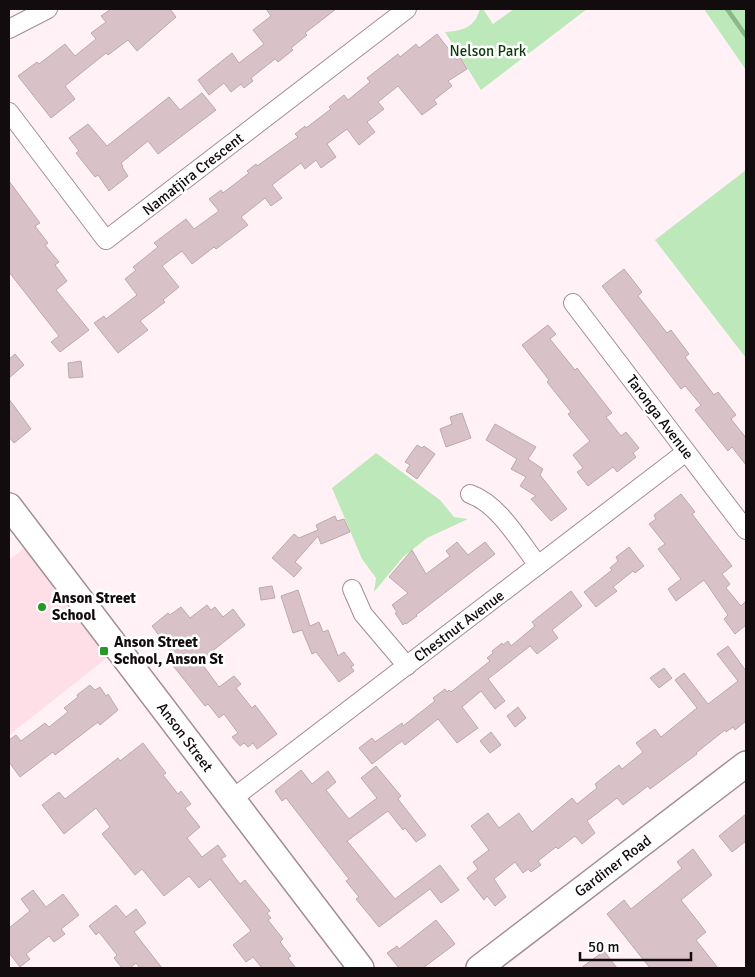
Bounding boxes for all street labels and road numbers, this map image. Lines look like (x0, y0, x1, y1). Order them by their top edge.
street label: Namatjira Crescent (139, 129, 247, 219)
street label: Taronga Avenue (622, 371, 698, 463)
street label: Chestnut Avenue (410, 586, 508, 666)
street label: Anson Street (153, 699, 217, 775)
street label: Gardiner Road (571, 831, 655, 901)

